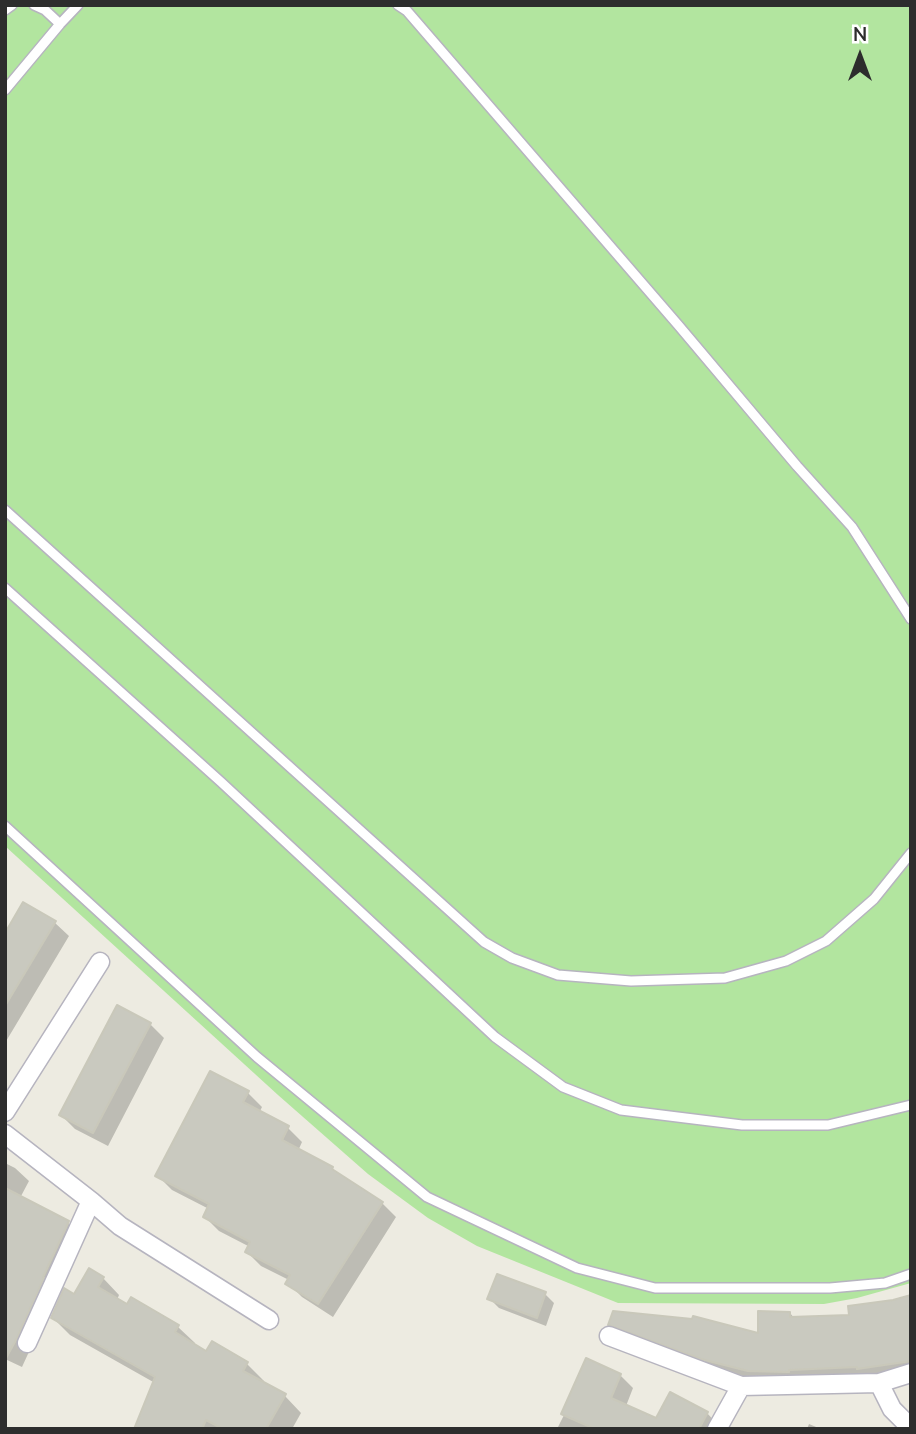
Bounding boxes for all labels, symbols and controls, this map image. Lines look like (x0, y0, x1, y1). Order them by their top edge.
north arrow (825, 21, 895, 91)
text: N (853, 22, 867, 48)

